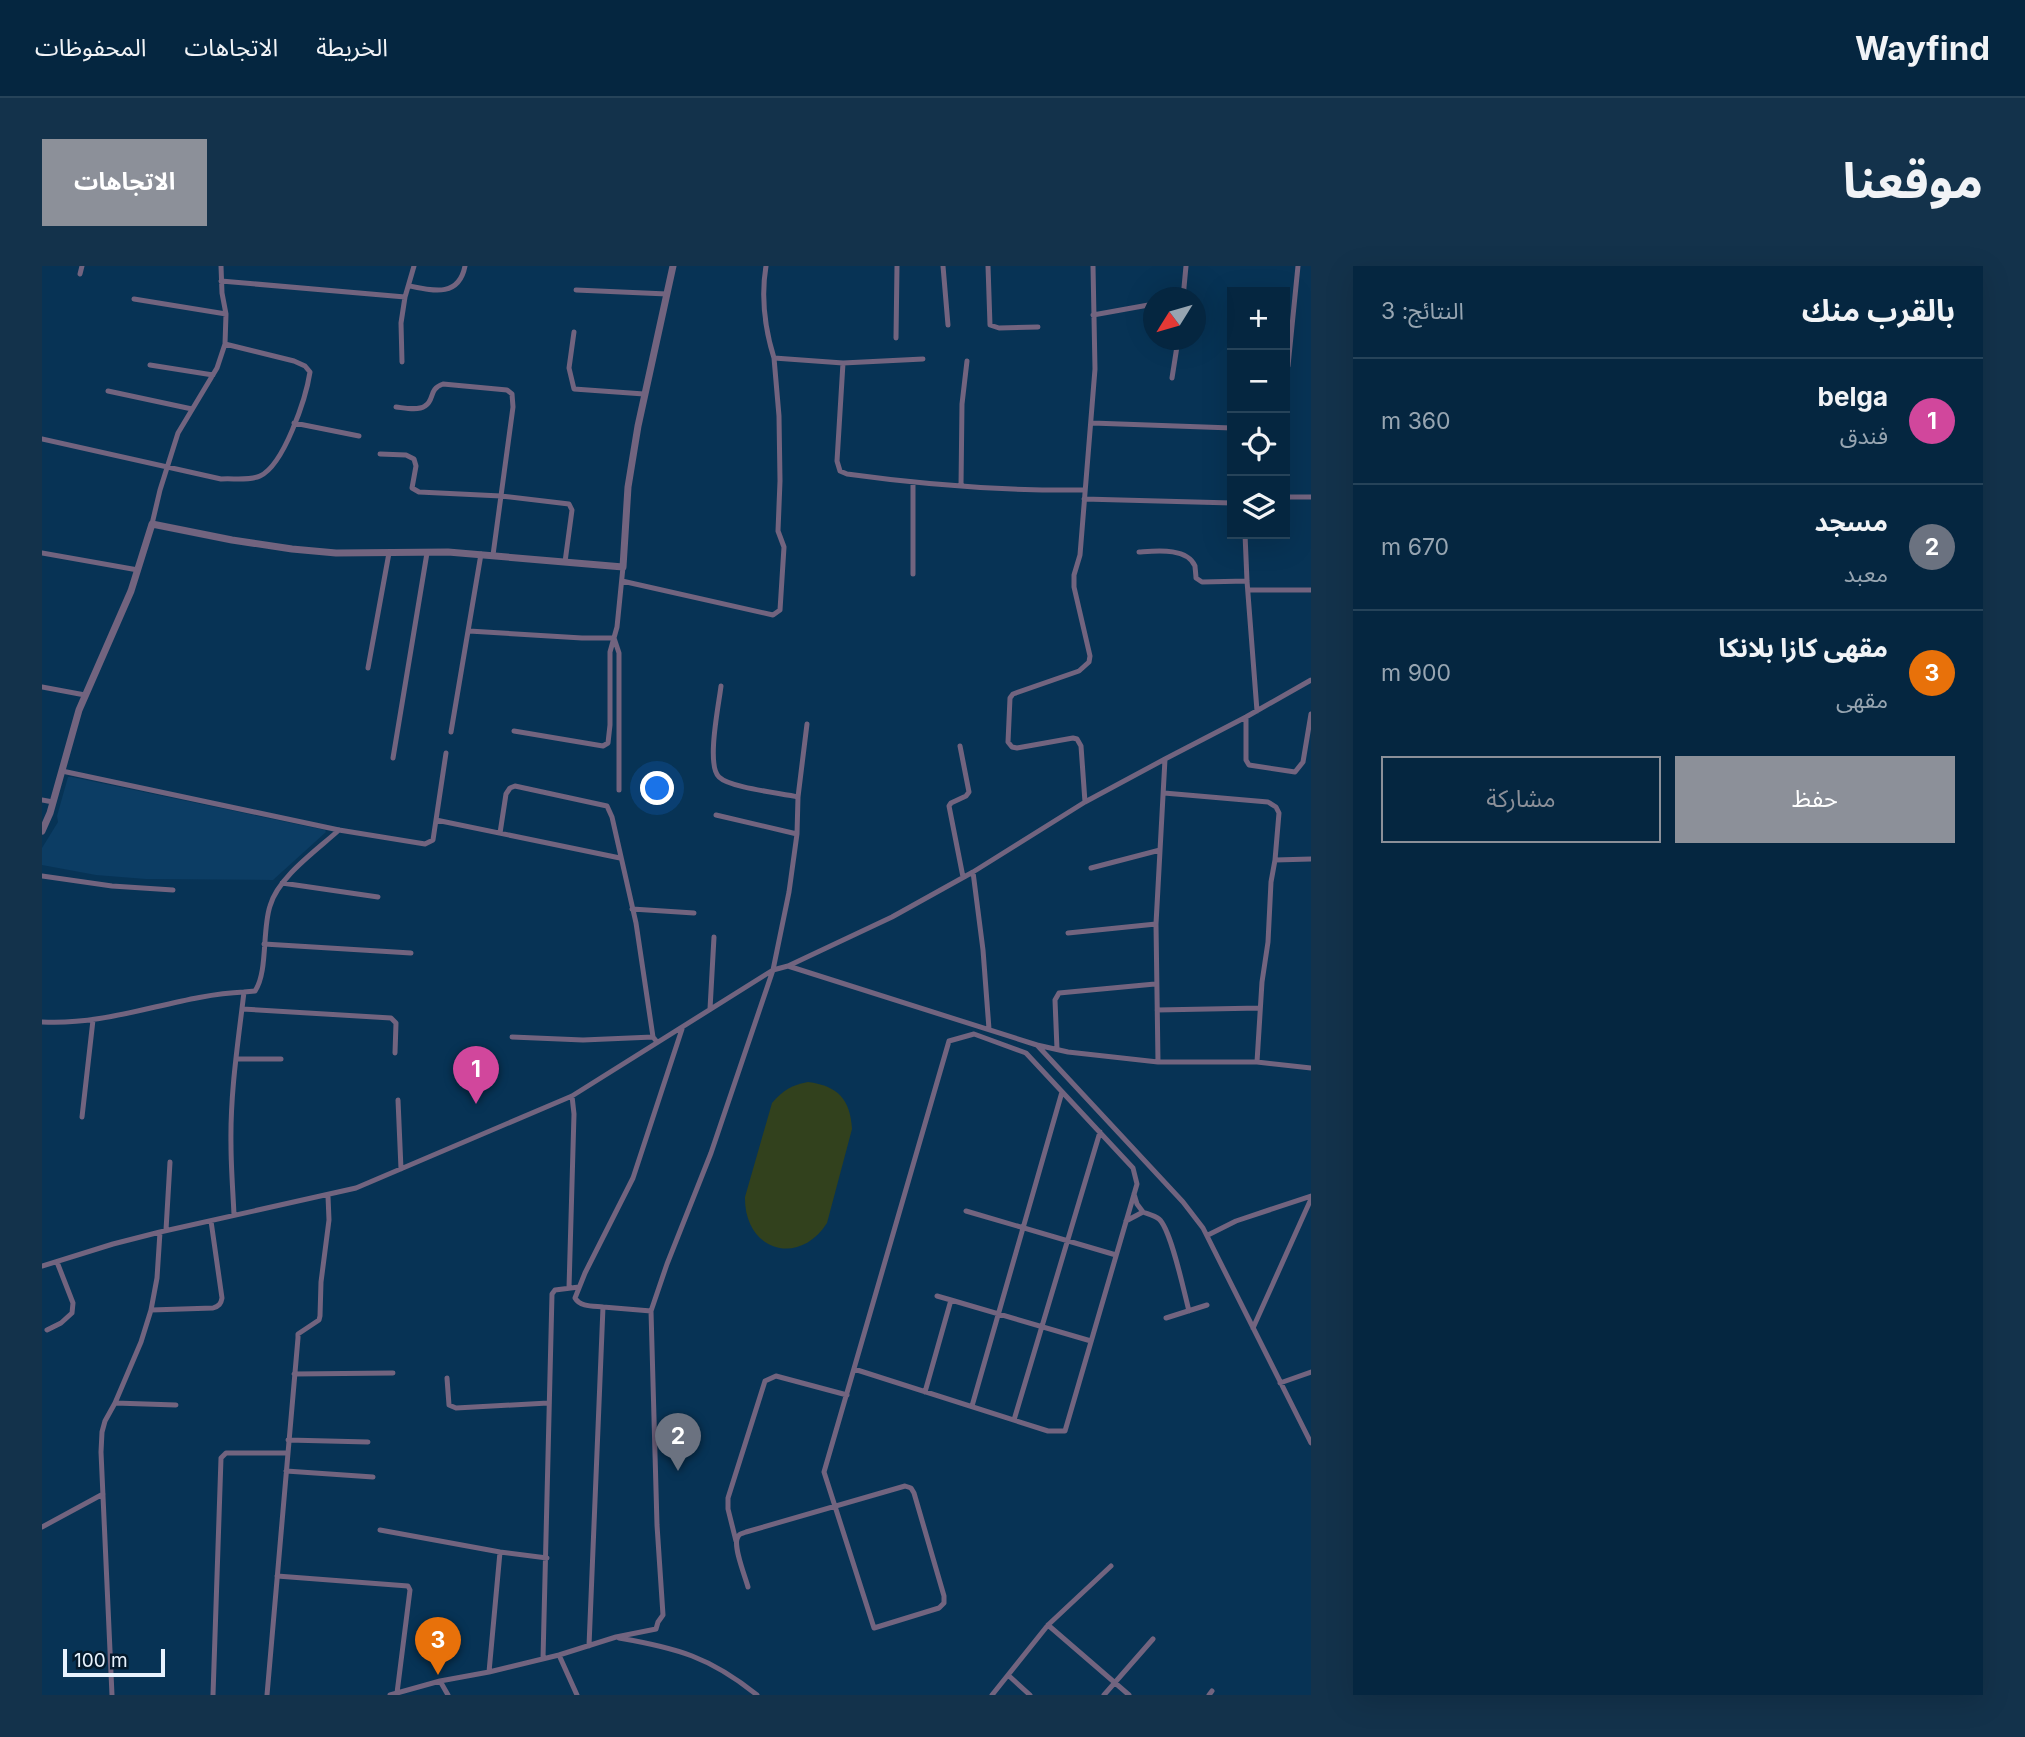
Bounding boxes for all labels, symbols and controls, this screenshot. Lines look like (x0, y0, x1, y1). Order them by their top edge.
text: Wayfind (1855, 28, 1990, 68)
text: المحفوظات (35, 33, 146, 62)
text: الاتجاهات (184, 33, 278, 62)
text: الخريطة (316, 33, 388, 62)
button: الاتجاهات (42, 139, 207, 226)
text: موقعنا (1843, 151, 1983, 210)
north arrow (1143, 287, 1206, 350)
map controls (1227, 287, 1290, 539)
button: + (1227, 287, 1290, 350)
text: بالقرب منك (1802, 292, 1955, 328)
text: النتائج: 3 (1381, 297, 1464, 325)
button: − (1227, 350, 1290, 413)
text: belga (1818, 381, 1888, 412)
text: 360 m (1381, 407, 1451, 435)
text: 1 (1927, 407, 1937, 435)
button: locate (1227, 413, 1290, 476)
text: فندق (1840, 422, 1888, 450)
button: layers (1227, 476, 1290, 539)
text: مسجد (1815, 506, 1888, 537)
text: 670 m (1381, 533, 1449, 561)
text: 2 (1925, 533, 1939, 561)
text: معبد (1844, 560, 1888, 588)
text: مقهى كازا بلانكا (1718, 632, 1888, 663)
text: 900 m (1381, 659, 1451, 687)
text: 3 (1925, 659, 1939, 687)
text: مقهى (1836, 686, 1888, 714)
button: مشاركة (1381, 756, 1661, 843)
button: حفظ (1675, 756, 1955, 843)
your location (640, 771, 674, 805)
pin: 1 (453, 1046, 499, 1104)
pin: 2 (655, 1413, 701, 1471)
pin: 3 (415, 1617, 461, 1675)
scale bar (63, 1646, 164, 1678)
text: 100 m (74, 1649, 128, 1672)

